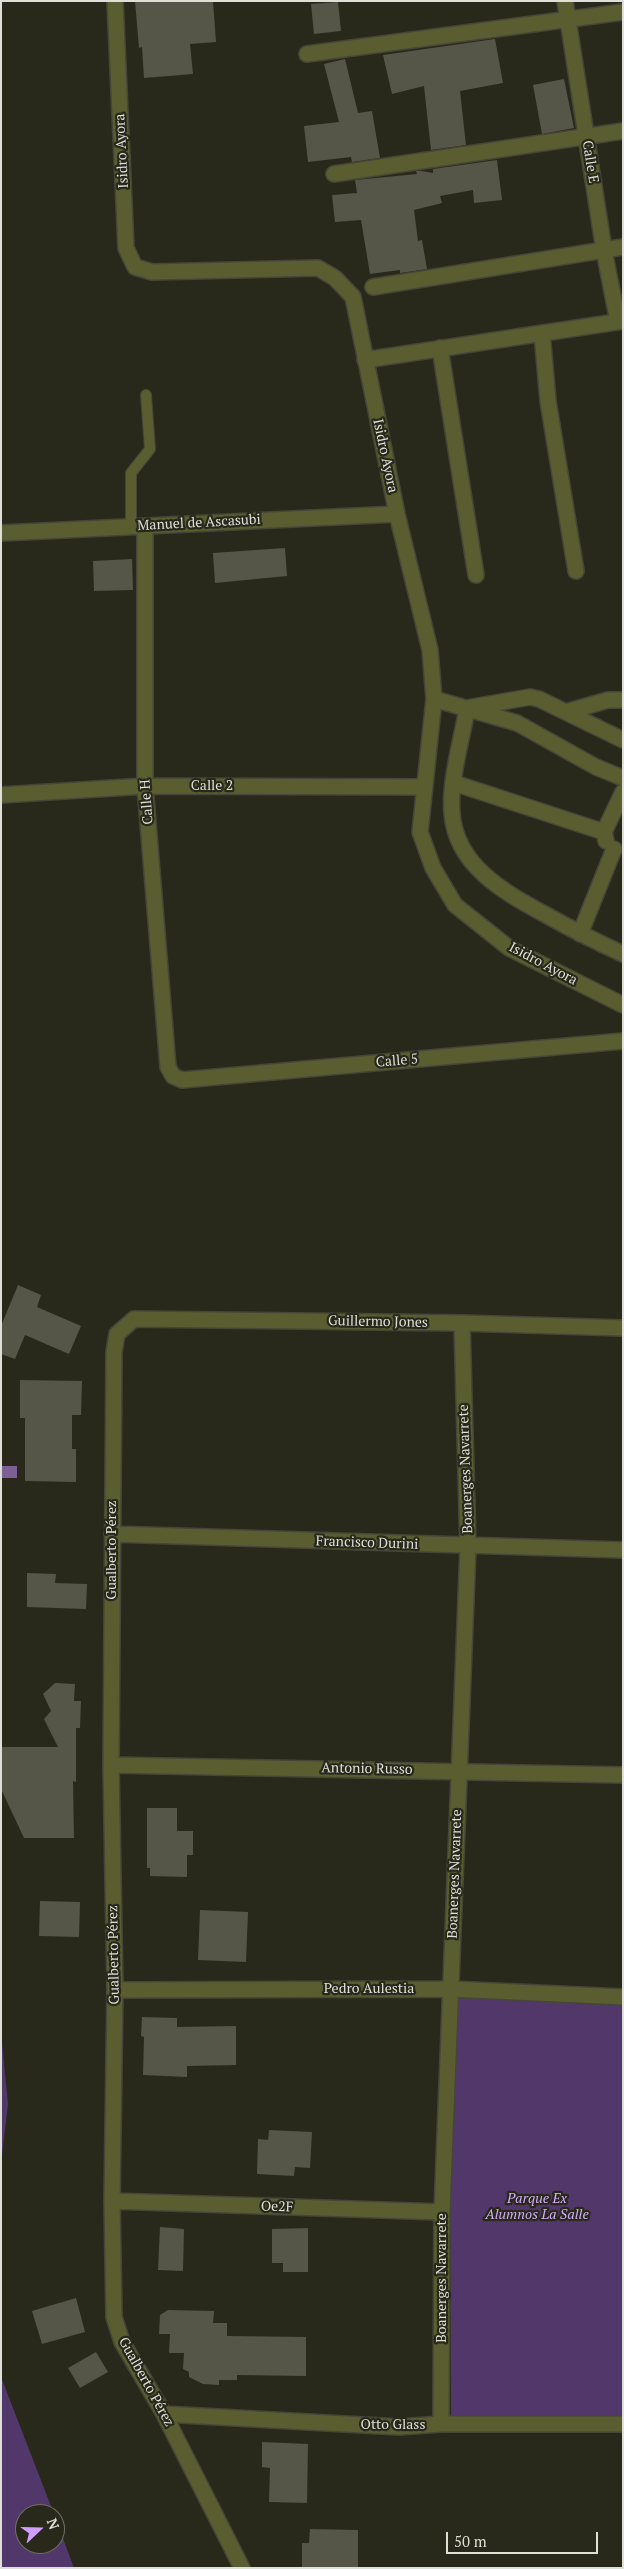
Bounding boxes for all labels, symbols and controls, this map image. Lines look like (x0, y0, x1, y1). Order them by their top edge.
street label: Isidro Ayora (112, 113, 132, 189)
street label: Calle E (578, 139, 602, 185)
street label: Isidro Ayora (369, 418, 401, 494)
street label: Manuel de Ascasubi (137, 511, 261, 535)
street label: Calle 2 (191, 778, 233, 794)
street label: Calle H (137, 779, 157, 825)
street label: Isidro Ayora (506, 939, 580, 989)
street label: Calle 5 (375, 1051, 419, 1071)
street label: Guillermo Jones (328, 1313, 428, 1331)
street label: Boanerges Navarrete (455, 1404, 477, 1534)
street label: Gualberto Pérez (104, 1500, 120, 1600)
street label: Francisco Durini (315, 1533, 419, 1553)
street label: Antonio Russo (321, 1760, 413, 1778)
street label: Boanerges Navarrete (444, 1809, 466, 1939)
street label: Gualberto Pérez (105, 1905, 123, 2005)
street label: Pedro Aulestia (324, 1981, 414, 1997)
park label: Parque Ex Alumnos La Salle (485, 2191, 589, 2224)
street label: Oe2F (260, 2198, 294, 2216)
street label: Boanerges Navarrete (434, 2213, 450, 2343)
street label: Gualberto Pérez (115, 2334, 177, 2430)
street label: Otto Glass (361, 2417, 425, 2433)
north arrow (15, 2504, 65, 2554)
text: N (43, 2515, 64, 2532)
scale bar (449, 2522, 602, 2554)
text: 50 m (454, 2531, 487, 2551)

